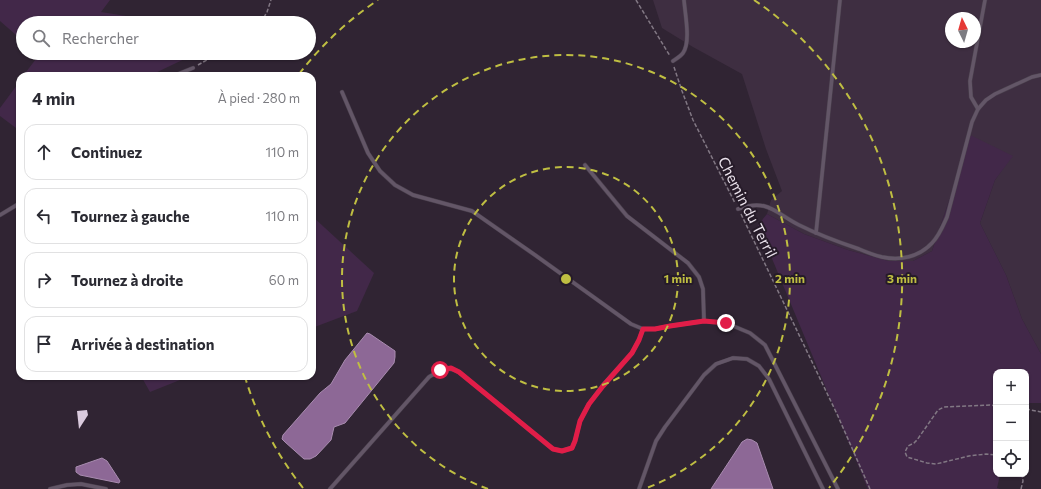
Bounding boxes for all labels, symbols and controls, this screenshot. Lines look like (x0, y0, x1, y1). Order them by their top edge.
north arrow (945, 12, 981, 48)
search box (16, 16, 316, 60)
icon: search (30, 27, 52, 49)
text: Rechercher (62, 29, 139, 47)
text: 4 min (32, 88, 75, 109)
text: À pied · 280 m (218, 90, 300, 106)
icon: ahead (33, 141, 55, 163)
text: Continuez (71, 143, 142, 161)
text: 110 m (266, 144, 299, 160)
street label: Chemin du Terril (715, 153, 781, 261)
icon: left (33, 205, 55, 227)
text: Tournez à gauche (71, 207, 190, 225)
text: 110 m (266, 208, 299, 224)
icon: right (33, 269, 55, 291)
text: Tournez à droite (71, 271, 183, 289)
text: 1 min (664, 271, 692, 285)
text: 2 min (775, 271, 805, 285)
text: 3 min (887, 271, 917, 285)
text: 60 m (269, 272, 299, 288)
centre of rings (559, 272, 573, 286)
route end (717, 314, 735, 332)
icon: arrive (33, 333, 55, 355)
text: Arrivée à destination (71, 335, 214, 353)
route start (431, 361, 449, 379)
map controls (993, 369, 1029, 477)
button: + (993, 369, 1029, 405)
button: − (993, 405, 1029, 441)
button: locate (993, 441, 1029, 477)

